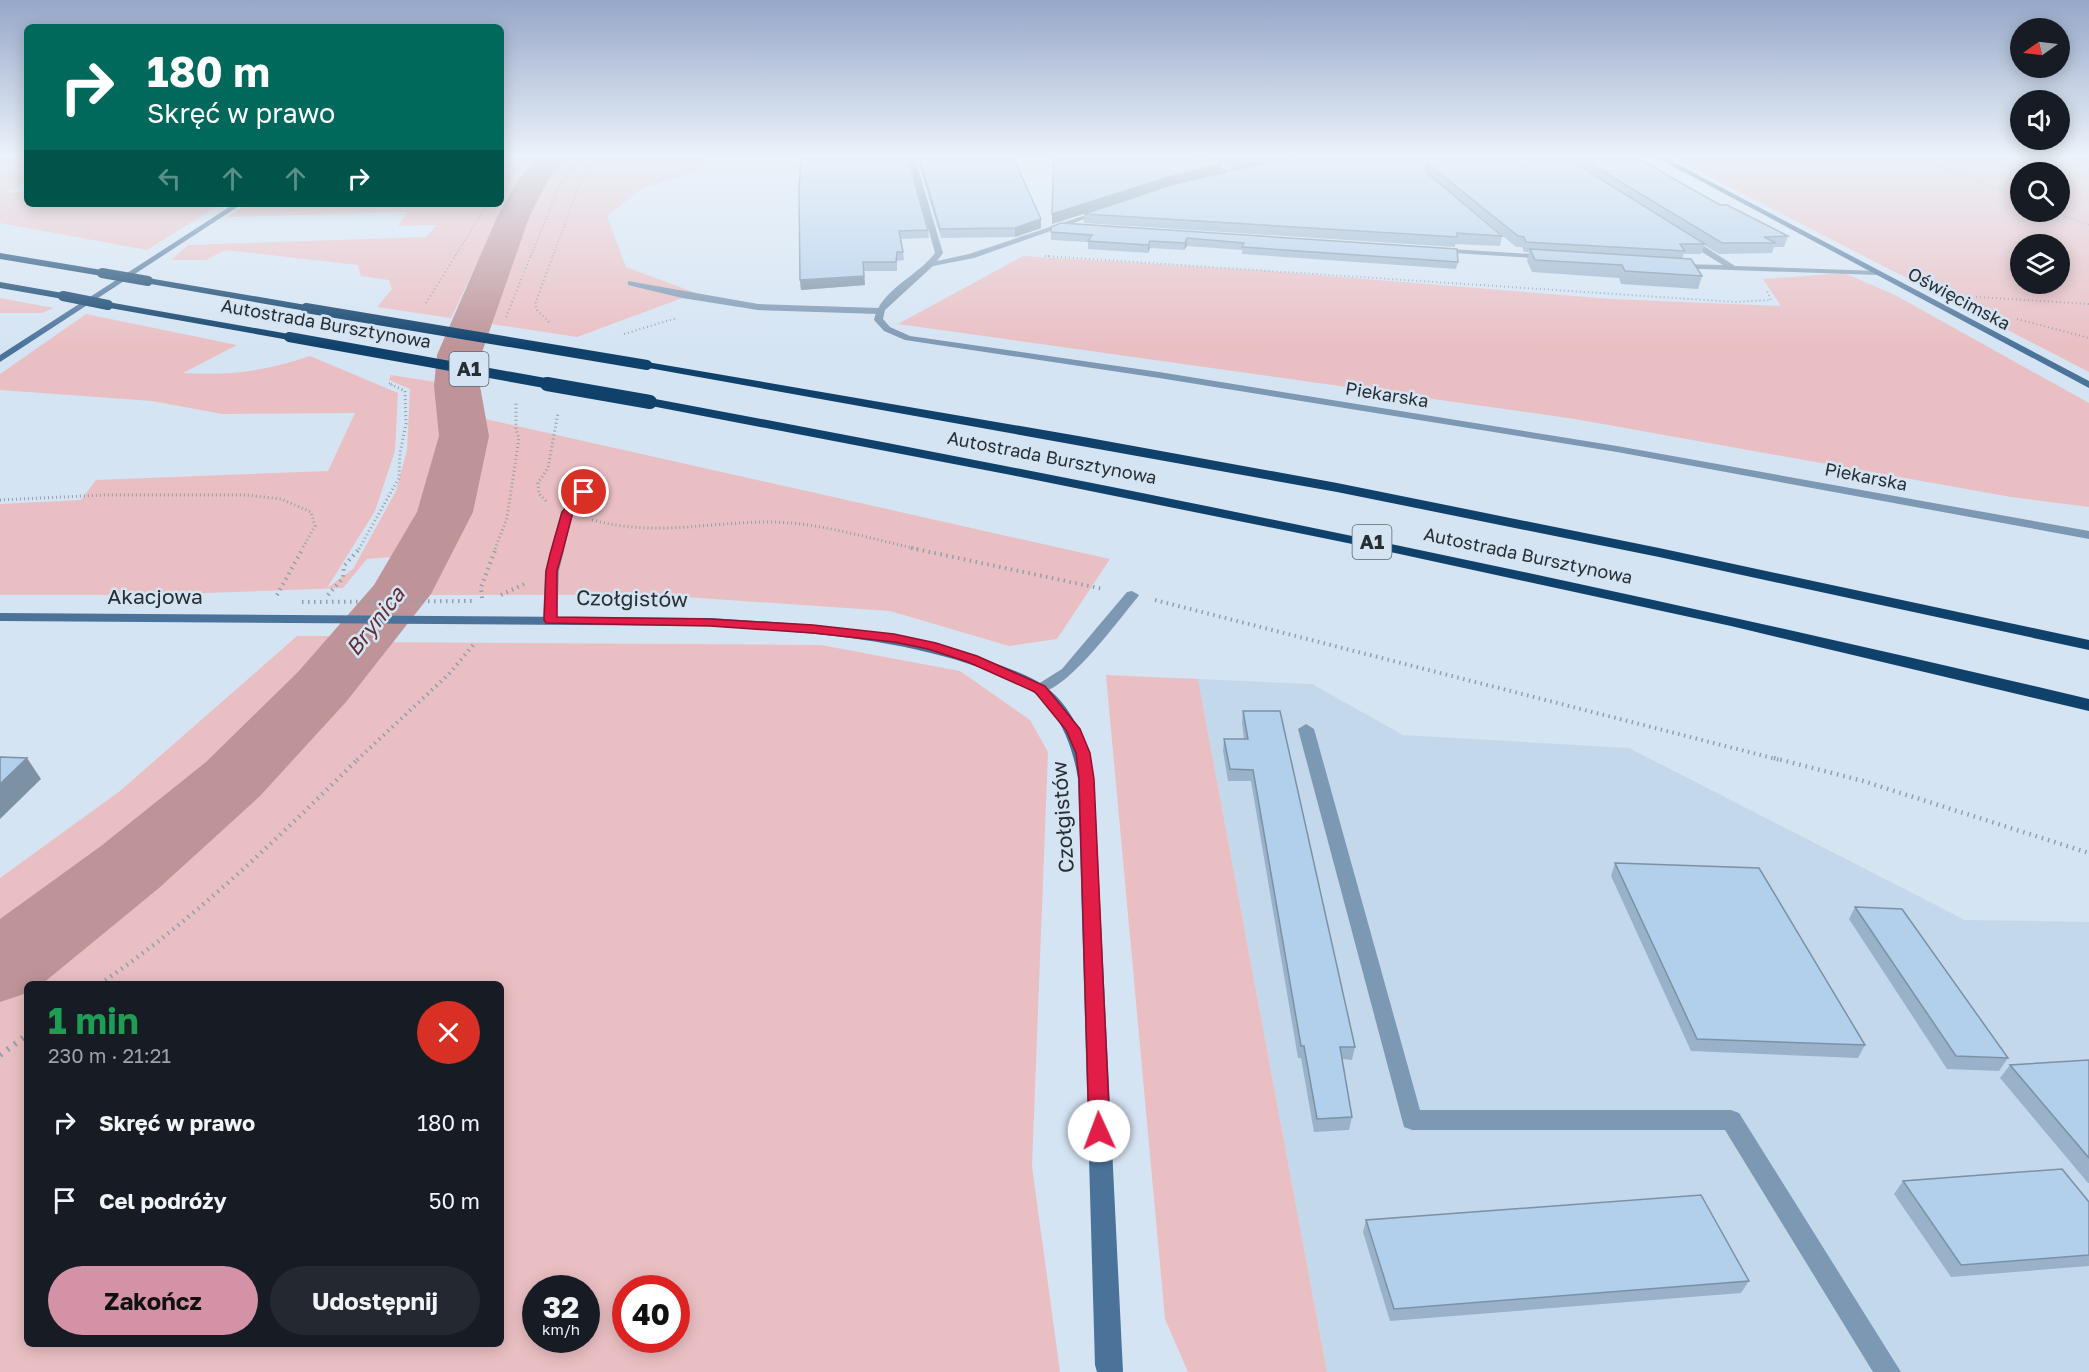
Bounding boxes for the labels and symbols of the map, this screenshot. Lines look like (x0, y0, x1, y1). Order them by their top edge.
north arrow (2010, 18, 2070, 78)
street label: Oświęcimska (1904, 262, 2015, 334)
street label: Autostrada Bursztynowa (219, 294, 433, 352)
road number: A1 (450, 352, 488, 386)
street label: Piekarska (1344, 377, 1430, 411)
street label: Autostrada Bursztynowa (946, 426, 1159, 488)
street label: Piekarska (1823, 457, 1909, 495)
pin (558, 466, 609, 517)
street label: Autostrada Bursztynowa (1422, 522, 1635, 588)
road number: A1 (1352, 525, 1392, 559)
water label: Brynica (339, 580, 411, 661)
street label: Akacjowa (107, 583, 203, 609)
street label: Czołgistów (576, 584, 688, 612)
street label: Czołgistów (1045, 760, 1079, 874)
position arrow (1067, 1099, 1131, 1163)
speed limit sign: 40 (612, 1275, 690, 1353)

